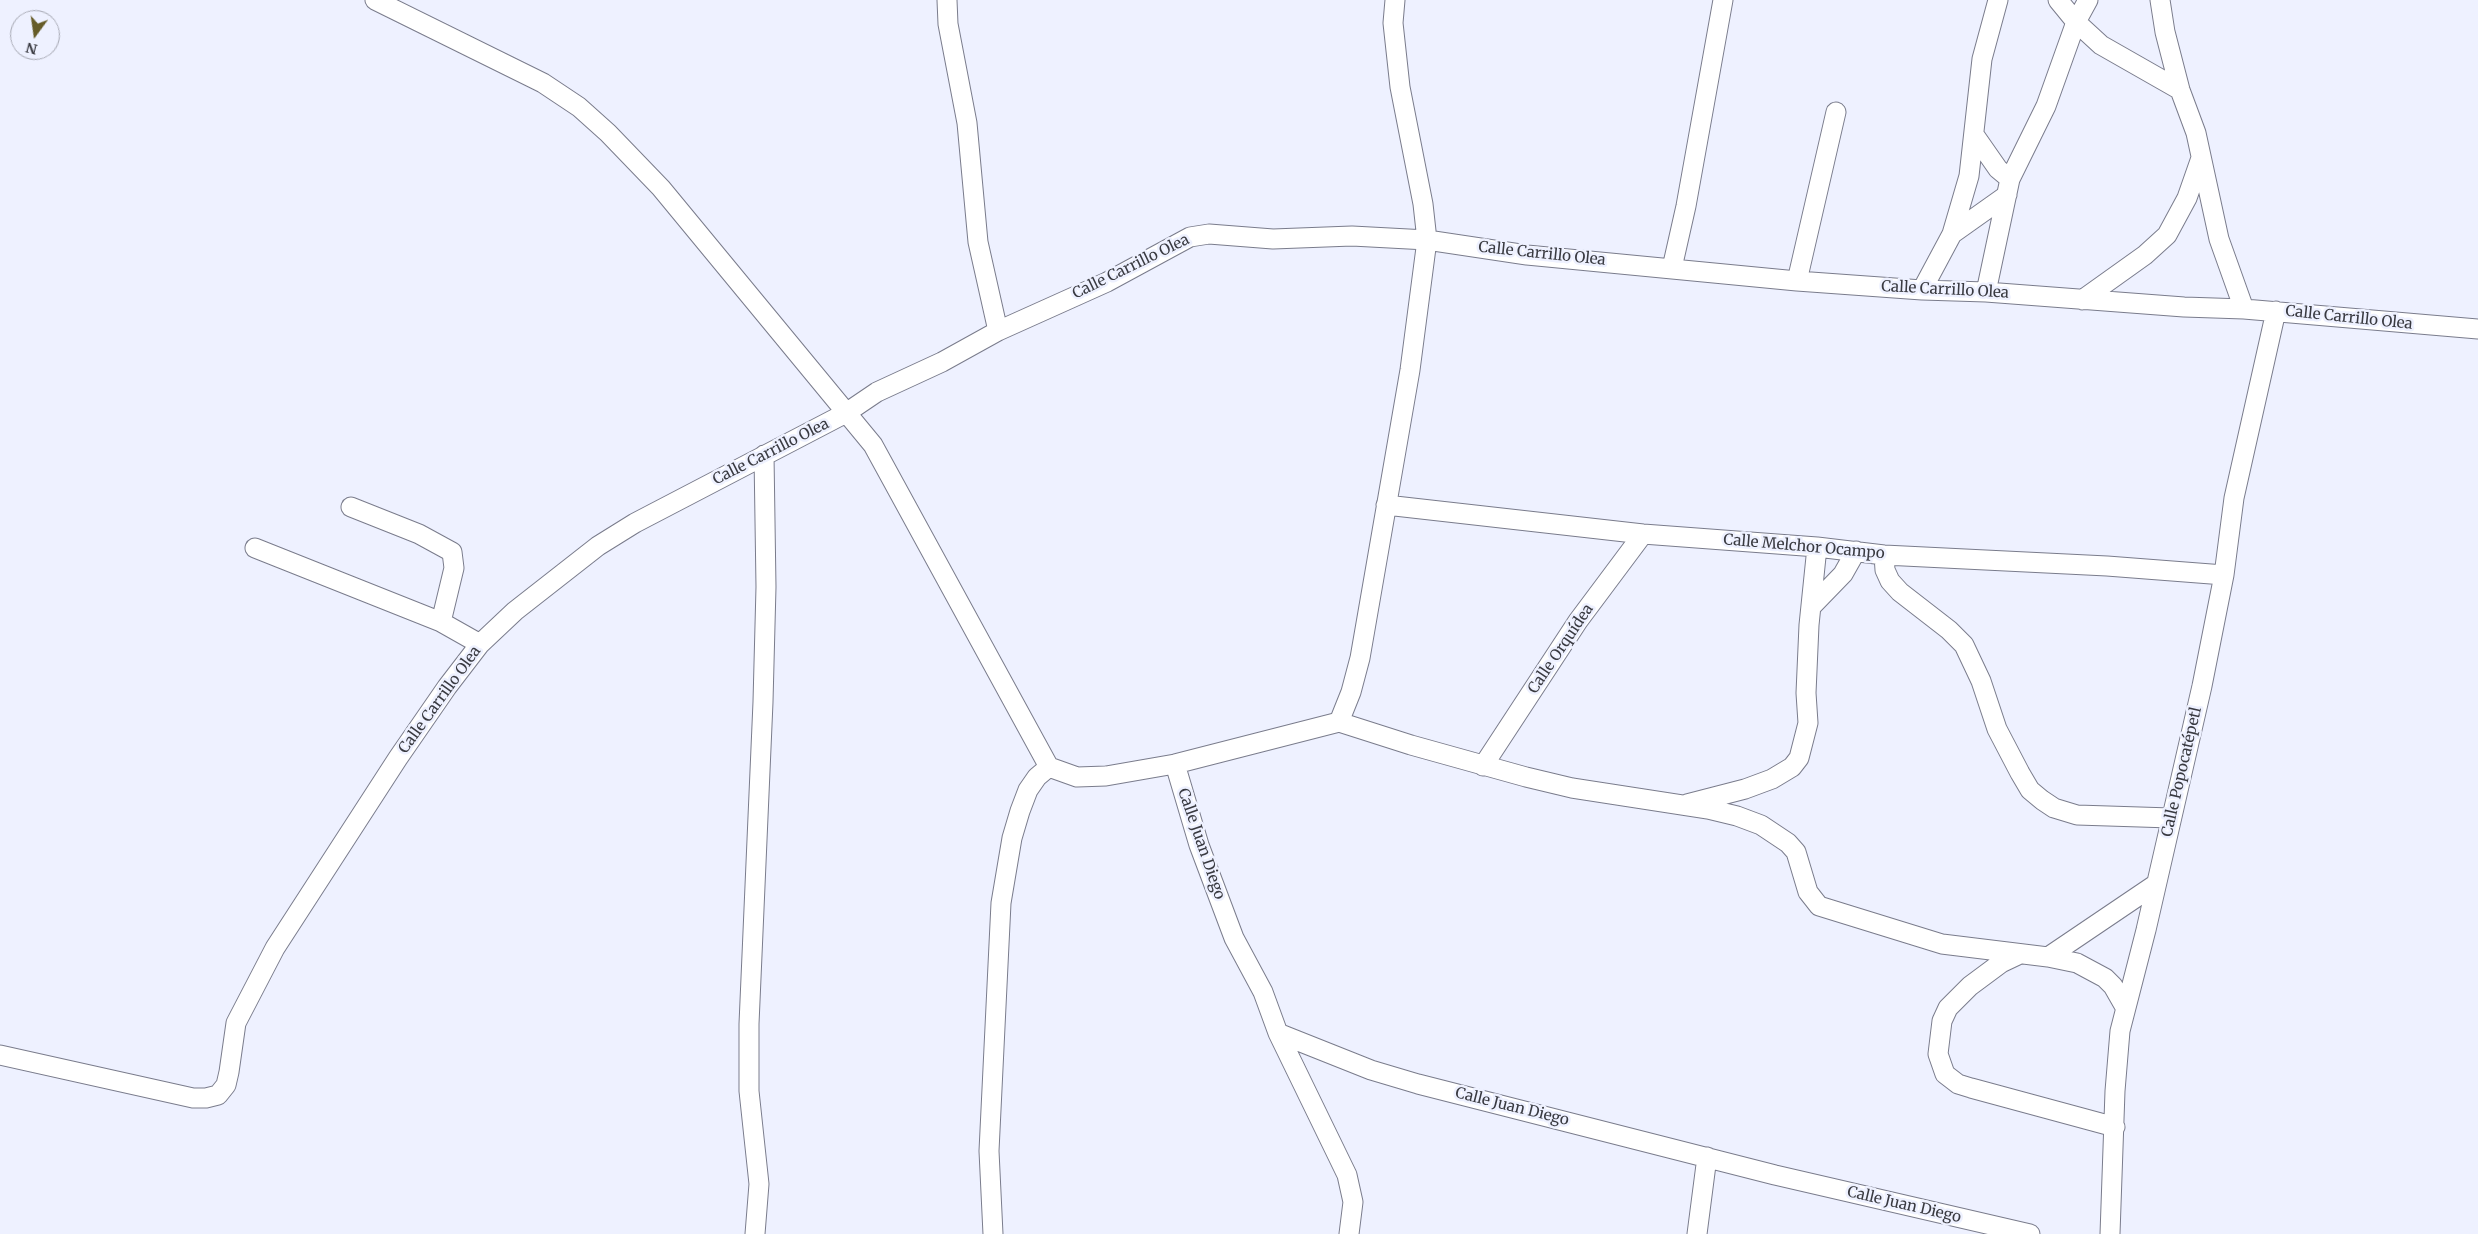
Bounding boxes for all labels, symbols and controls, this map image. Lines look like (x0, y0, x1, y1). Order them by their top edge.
north arrow (10, 10, 60, 60)
text: N (24, 39, 39, 59)
street label: Calle Carrillo Olea (1070, 231, 1192, 303)
street label: Calle Carrillo Olea (1477, 238, 1607, 270)
street label: Calle Carrillo Olea (1881, 278, 2009, 302)
street label: Calle Carrillo Olea (2284, 302, 2414, 334)
street label: Calle Carrillo Olea (710, 415, 832, 489)
street label: Calle Melchor Ocampo (1723, 531, 1885, 563)
street label: Calle Orquídea (1524, 601, 1598, 697)
street label: Calle Carrillo Olea (395, 643, 485, 757)
street label: Calle Popocatépetl (2158, 705, 2206, 839)
street label: Calle Juan Diego (1174, 786, 1228, 902)
street label: Calle Juan Diego (1453, 1084, 1571, 1130)
street label: Calle Juan Diego (1845, 1183, 1963, 1227)

